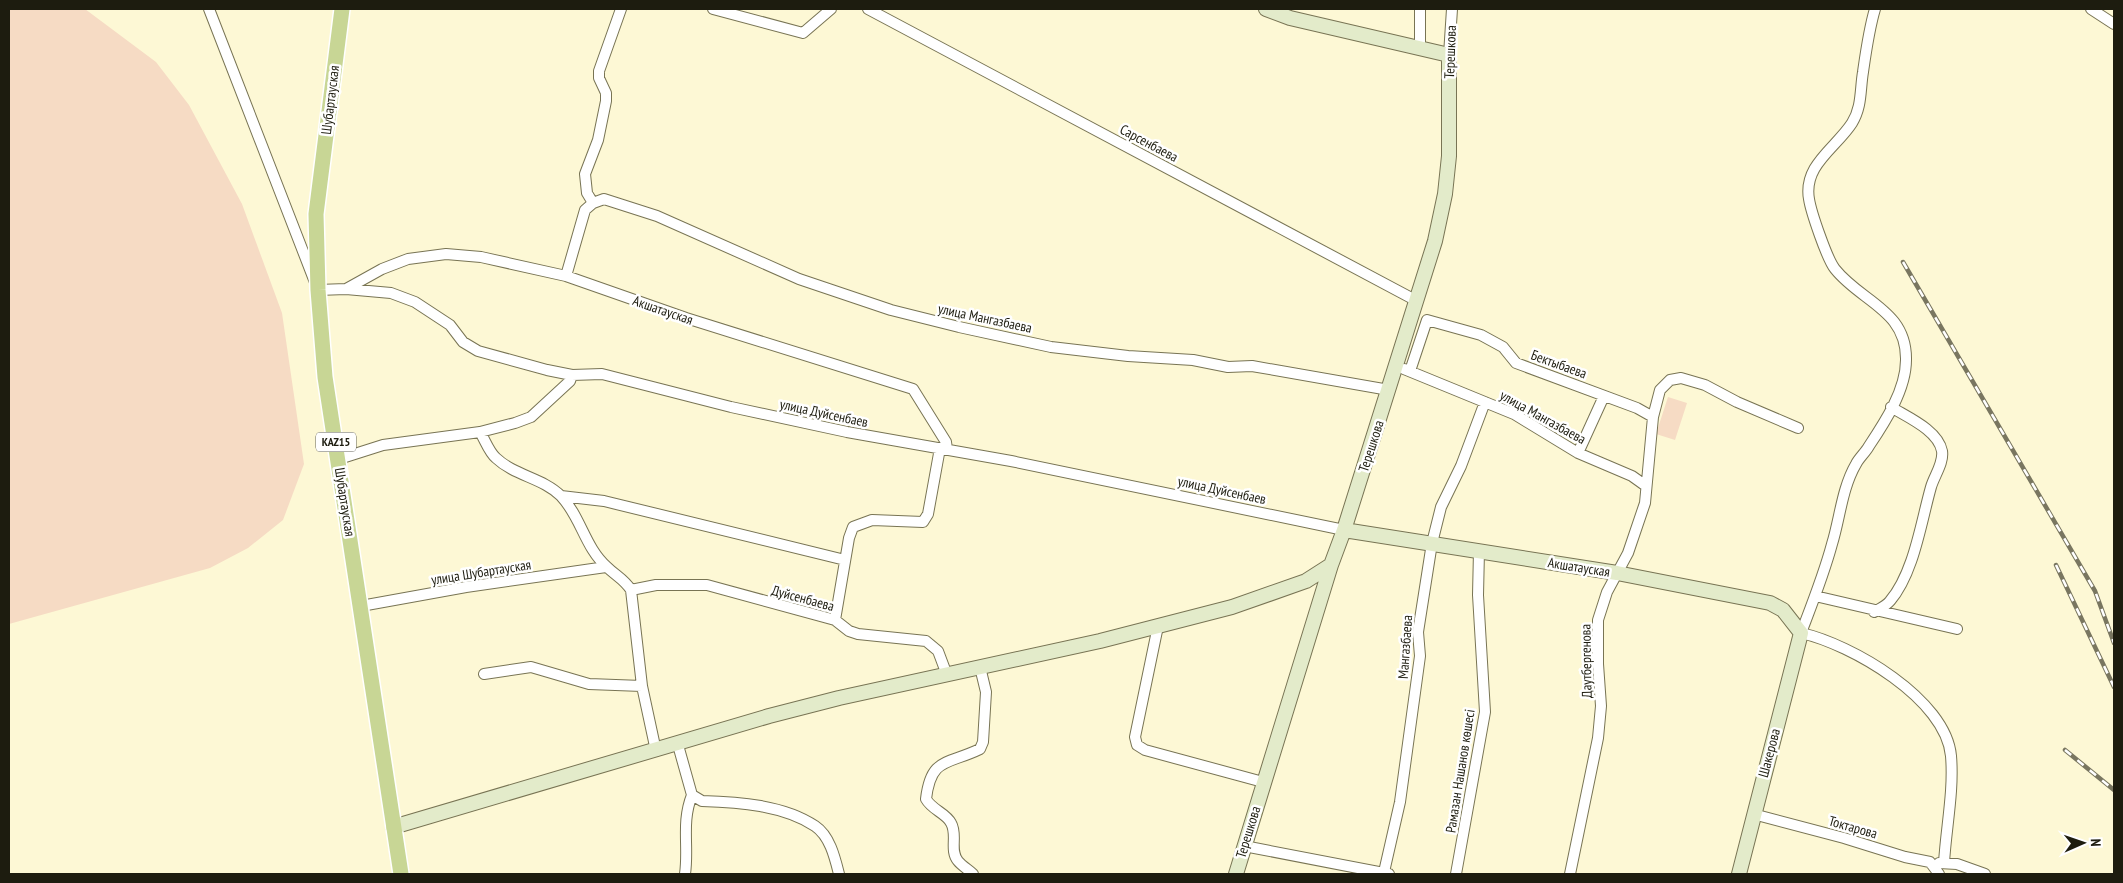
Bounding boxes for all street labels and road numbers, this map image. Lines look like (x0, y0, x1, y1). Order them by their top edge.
street label: Терешкова (1440, 25, 1460, 79)
street label: Шубартауская (317, 64, 343, 136)
street label: Сарсенбаева (1117, 120, 1181, 166)
street label: Акшатауская (630, 291, 696, 329)
street label: улица Мангазбаева (936, 299, 1034, 337)
street label: Бектыбаева (1529, 346, 1589, 382)
street label: улица Мангазбаева (1497, 386, 1589, 448)
street label: улица Дуйсенбаев (778, 395, 870, 431)
street label: Терешкова (1354, 418, 1388, 474)
road number: KAZ15 (316, 432, 356, 452)
street label: Шубартауская (331, 466, 359, 538)
street label: улица Дуйсенбаев (1176, 472, 1268, 508)
street label: Акшатауская (1547, 553, 1611, 581)
street label: улица Шубартауская (430, 555, 532, 589)
street label: Дуйсенбаева (770, 581, 836, 615)
street label: Мангазбаева (1394, 614, 1416, 680)
street label: Даутбергенова (1576, 624, 1596, 698)
street label: Рамазан Нашанов көшесі (1441, 708, 1479, 834)
street label: Шакерова (1754, 727, 1784, 779)
street label: Терешкова (1232, 804, 1264, 860)
street label: Токтарова (1827, 811, 1879, 843)

